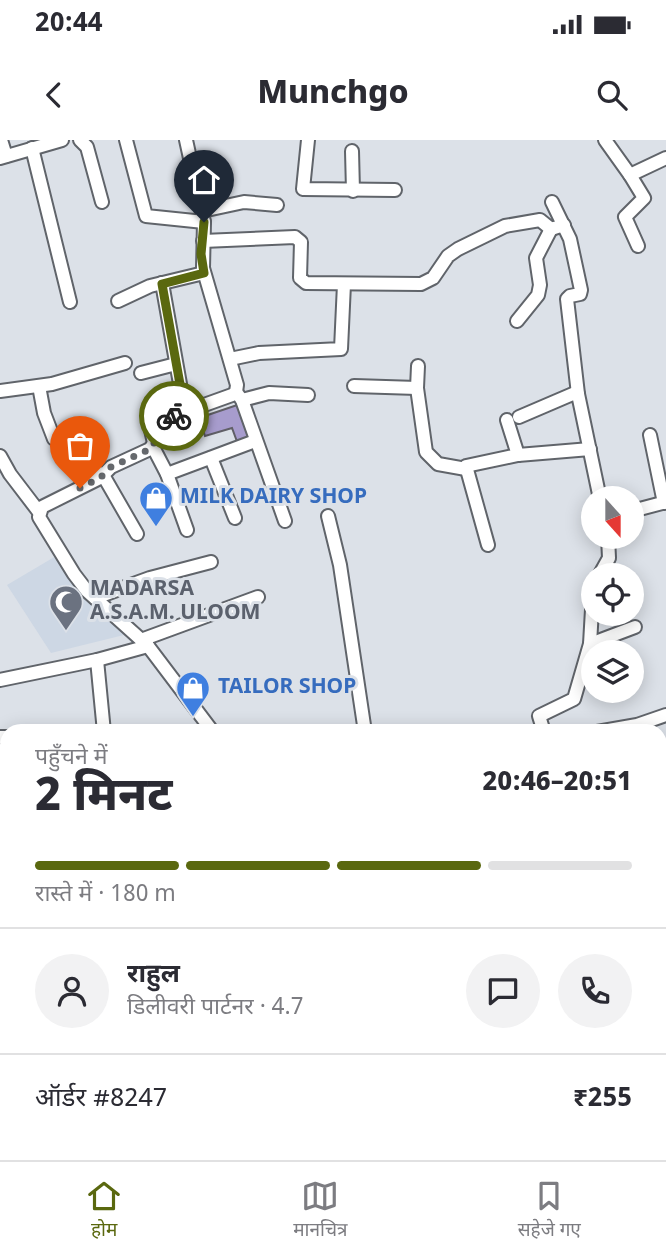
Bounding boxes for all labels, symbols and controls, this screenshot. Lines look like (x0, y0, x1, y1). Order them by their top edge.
text: 20:44 (35, 8, 102, 42)
text: Munchgo (257, 74, 409, 116)
icon: back (35, 76, 73, 114)
icon: search (593, 76, 631, 114)
pin (174, 150, 234, 222)
icon: home (185, 161, 223, 199)
courier (139, 381, 209, 451)
icon: bike (155, 397, 193, 435)
pin (50, 416, 110, 488)
icon: bag (61, 427, 99, 465)
shop icon: MILK DAIRY SHOP (137, 479, 175, 528)
place label: MILK DAIRY SHOP (180, 484, 367, 512)
north arrow (581, 486, 644, 550)
map controls (581, 486, 644, 703)
button: locate (581, 563, 644, 626)
place label: MADARSA A.S.A.M. ULOOM (90, 576, 260, 628)
mosque icon: MADARSA A.S.A.M. ULOOM (47, 583, 85, 632)
button: layers (581, 640, 644, 703)
shop icon: TAILOR SHOP (174, 669, 212, 718)
place label: TAILOR SHOP (218, 674, 356, 702)
text: पहुँचने में (35, 743, 107, 773)
text: 20:46–20:51 (482, 767, 632, 801)
text: 2 मिनट (35, 769, 172, 829)
text: रास्ते में · 180 m (35, 880, 176, 910)
button: person (35, 954, 109, 1028)
button: chat (466, 954, 540, 1028)
button: phone (558, 954, 632, 1028)
text: राहुल (127, 959, 180, 993)
text: डिलीवरी पार्टनर · 4.7 (127, 993, 303, 1023)
text: ऑर्डर #8247 (35, 1083, 167, 1117)
text: ₹255 (573, 1083, 632, 1117)
tab: होम (85, 1177, 123, 1244)
tab: मानचित्र (293, 1177, 348, 1244)
tab: सहेजे गए (518, 1177, 581, 1244)

